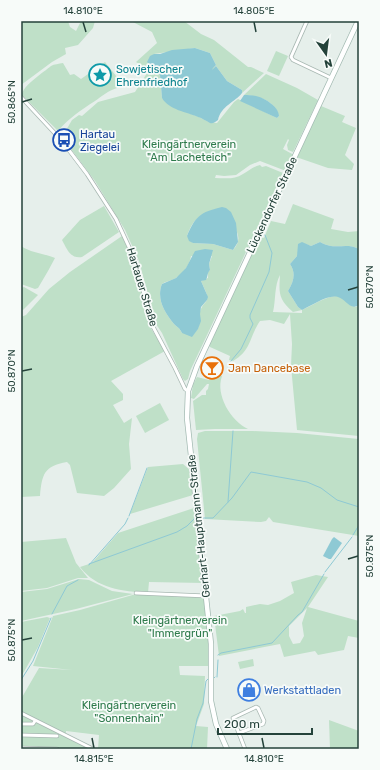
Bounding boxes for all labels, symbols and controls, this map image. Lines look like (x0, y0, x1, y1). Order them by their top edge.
text: 14.810°E (63, 5, 103, 17)
text: 14.805°E (233, 5, 275, 17)
north arrow (306, 34, 346, 74)
text: N (323, 56, 334, 71)
place icon: Sowjetischer Ehrenfriedhof (87, 62, 113, 88)
place label: Sowjetischer Ehrenfriedhof (116, 63, 188, 89)
text: 50.865°N (6, 80, 18, 124)
bus stop icon: Hartau Ziegelei (51, 127, 77, 153)
place label: Hartau Ziegelei (80, 128, 120, 154)
park label: Kleingärtnerverein "Am Lacheteich" (142, 138, 236, 164)
street label: Lückendorfer Straße (244, 155, 300, 255)
street label: Hartauer Straße (124, 246, 160, 328)
text: 50.870°N (364, 265, 376, 309)
text: 50.870°N (6, 349, 18, 393)
bar icon: Jam Dancebase (199, 355, 225, 381)
place label: Jam Dancebase (228, 362, 310, 375)
street label: Gerhart-Hauptmann-Straße (185, 454, 213, 598)
text: 50.875°N (364, 535, 376, 577)
park label: Kleingärtnerverein "Immergrün" (133, 614, 227, 640)
text: 50.875°N (6, 619, 18, 661)
shop icon: Werkstattladen (236, 677, 262, 703)
place label: Werkstattladen (264, 684, 341, 697)
park label: Kleingärtnerverein "Sonnenhain" (82, 699, 176, 725)
scale bar (218, 710, 312, 736)
text: 200 m (224, 717, 260, 731)
text: 14.815°E (74, 753, 114, 765)
text: 14.810°E (244, 753, 284, 765)

